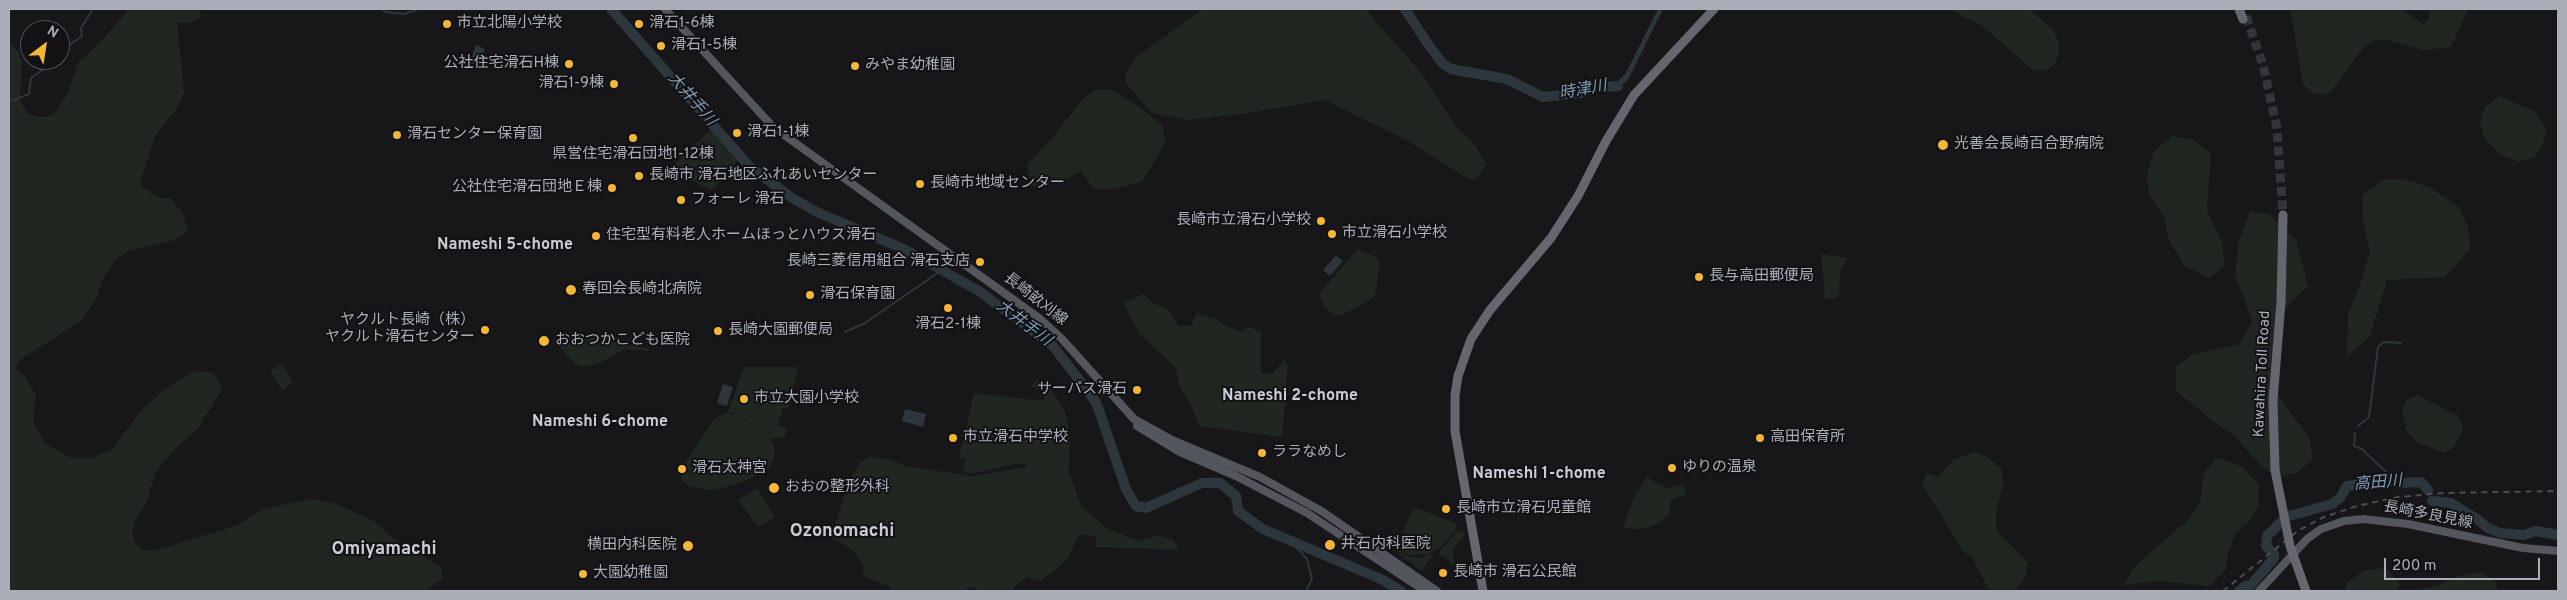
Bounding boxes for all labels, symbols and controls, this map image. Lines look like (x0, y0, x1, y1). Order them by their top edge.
place label: 市立北陽小学校 (457, 15, 562, 33)
place label: 滑石1-6棟 (649, 15, 715, 33)
marker: 市立北陽小学校 (441, 18, 453, 30)
marker: 滑石1-6棟 (633, 18, 645, 30)
north arrow (20, 20, 70, 70)
text: N (44, 23, 61, 42)
place label: 滑石1-5棟 (671, 37, 737, 55)
marker: 滑石1-5棟 (655, 40, 667, 52)
place label: 公社住宅滑石H棟 (444, 55, 559, 73)
place label: みやま幼稚園 (865, 57, 955, 75)
marker: 公社住宅滑石H棟 (563, 58, 575, 70)
marker: みやま幼稚園 (849, 60, 861, 72)
water label: 大井手川 (663, 70, 719, 130)
place label: 滑石1-9棟 (538, 75, 604, 93)
water label: 時津川 (1558, 77, 1608, 105)
marker: 滑石1-9棟 (608, 78, 620, 90)
place label: 滑石1-1棟 (747, 124, 809, 142)
place label: 滑石センター保育園 (407, 126, 542, 144)
marker: 滑石1-1棟 (731, 127, 743, 139)
marker: 滑石センター保育園 (391, 129, 403, 141)
marker: 県営住宅滑石団地1-12棟 (627, 132, 639, 144)
place label: 光善会長崎百合野病院 (1954, 136, 2104, 154)
marker: 光善会長崎百合野病院 (1936, 138, 1950, 152)
place label: 県営住宅滑石団地1-12棟 (552, 146, 714, 164)
place label: 長崎市 滑石地区ふれあいセンター (649, 167, 878, 185)
marker: 長崎市 滑石地区ふれあいセンター (633, 170, 645, 182)
place label: 長崎市地域センター (930, 175, 1065, 193)
marker: 長崎市地域センター (914, 178, 926, 190)
place label: 公社住宅滑石団地Ｅ棟 (452, 179, 602, 197)
marker: 公社住宅滑石団地Ｅ棟 (606, 182, 618, 194)
place label: フォーレ 滑石 (691, 191, 785, 209)
marker: フォーレ 滑石 (675, 194, 687, 206)
place label: 長崎市立滑石小学校 (1176, 212, 1311, 230)
marker: 長崎市立滑石小学校 (1315, 215, 1327, 227)
place label: 市立滑石小学校 (1342, 225, 1447, 243)
place label: 住宅型有料老人ホームほっとハウス滑石 (606, 227, 876, 245)
marker: 市立滑石小学校 (1326, 228, 1338, 240)
marker: 住宅型有料老人ホームほっとハウス滑石 (590, 230, 602, 242)
district label: Nameshi 5-chome (437, 236, 573, 256)
place label: 長崎三菱信用組合 滑石支店 (786, 253, 970, 271)
marker: 長崎三菱信用組合 滑石支店 (974, 256, 986, 268)
place label: 長与高田郵便局 (1709, 268, 1814, 286)
street label: 長崎畝刈線 (1000, 270, 1070, 330)
marker: 長与高田郵便局 (1693, 271, 1705, 283)
place label: 春回会長崎北病院 (582, 281, 702, 299)
marker: 春回会長崎北病院 (564, 283, 578, 297)
place label: 滑石保育園 (820, 286, 895, 304)
marker: 滑石保育園 (804, 289, 816, 301)
water label: 大井手川 (992, 297, 1054, 351)
marker: 滑石2-1棟 (942, 302, 954, 314)
street label: Kawahira Toll Road (2251, 310, 2275, 438)
place label: ヤクルト長崎（株） ヤクルト滑石センター (325, 312, 475, 347)
place label: 滑石2-1棟 (915, 316, 981, 334)
place label: 長崎大園郵便局 (728, 322, 833, 340)
marker: ヤクルト長崎（株） ヤクルト滑石センター (479, 324, 491, 336)
marker: 長崎大園郵便局 (712, 325, 724, 337)
place label: おおつかこども医院 (555, 332, 690, 350)
marker: おおつかこども医院 (537, 334, 551, 348)
place label: サーパス滑石 (1037, 381, 1127, 399)
marker: サーパス滑石 (1131, 384, 1143, 396)
district label: Nameshi 2-chome (1222, 387, 1358, 407)
place label: 市立大園小学校 (754, 390, 859, 408)
marker: 市立大園小学校 (738, 393, 750, 405)
district label: Nameshi 6-chome (532, 413, 668, 433)
place label: 市立滑石中学校 (963, 429, 1068, 447)
place label: 高田保育所 (1770, 429, 1845, 447)
marker: 市立滑石中学校 (947, 432, 959, 444)
marker: 高田保育所 (1754, 432, 1766, 444)
place label: ララなめし (1272, 444, 1347, 462)
marker: ララなめし (1256, 447, 1268, 459)
place label: ゆりの温泉 (1682, 459, 1757, 477)
place label: 滑石太神宮 (692, 460, 767, 478)
marker: ゆりの温泉 (1666, 462, 1678, 474)
marker: 滑石太神宮 (676, 463, 688, 475)
district label: Nameshi 1-chome (1472, 465, 1606, 485)
water label: 高田川 (2353, 472, 2403, 496)
place label: おおの整形外科 (785, 479, 890, 497)
marker: おおの整形外科 (767, 481, 781, 495)
street label: 長崎多良見線 (2382, 499, 2474, 533)
place label: 長崎市立滑石児童館 (1456, 500, 1591, 518)
marker: 長崎市立滑石児童館 (1440, 503, 1452, 515)
district label: Ozonomachi (790, 521, 894, 543)
place label: 井石内科医院 (1341, 536, 1431, 554)
place label: 横田内科医院 (587, 537, 677, 555)
marker: 井石内科医院 (1323, 538, 1337, 552)
district label: Omiyamachi (331, 539, 437, 561)
marker: 横田内科医院 (681, 539, 695, 553)
scale bar (2387, 548, 2543, 580)
text: 200 m (2392, 557, 2437, 576)
place label: 長崎市 滑石公民館 (1453, 564, 1577, 582)
place label: 大園幼稚園 (593, 565, 668, 583)
marker: 長崎市 滑石公民館 (1437, 567, 1449, 579)
marker: 大園幼稚園 (577, 568, 589, 580)

